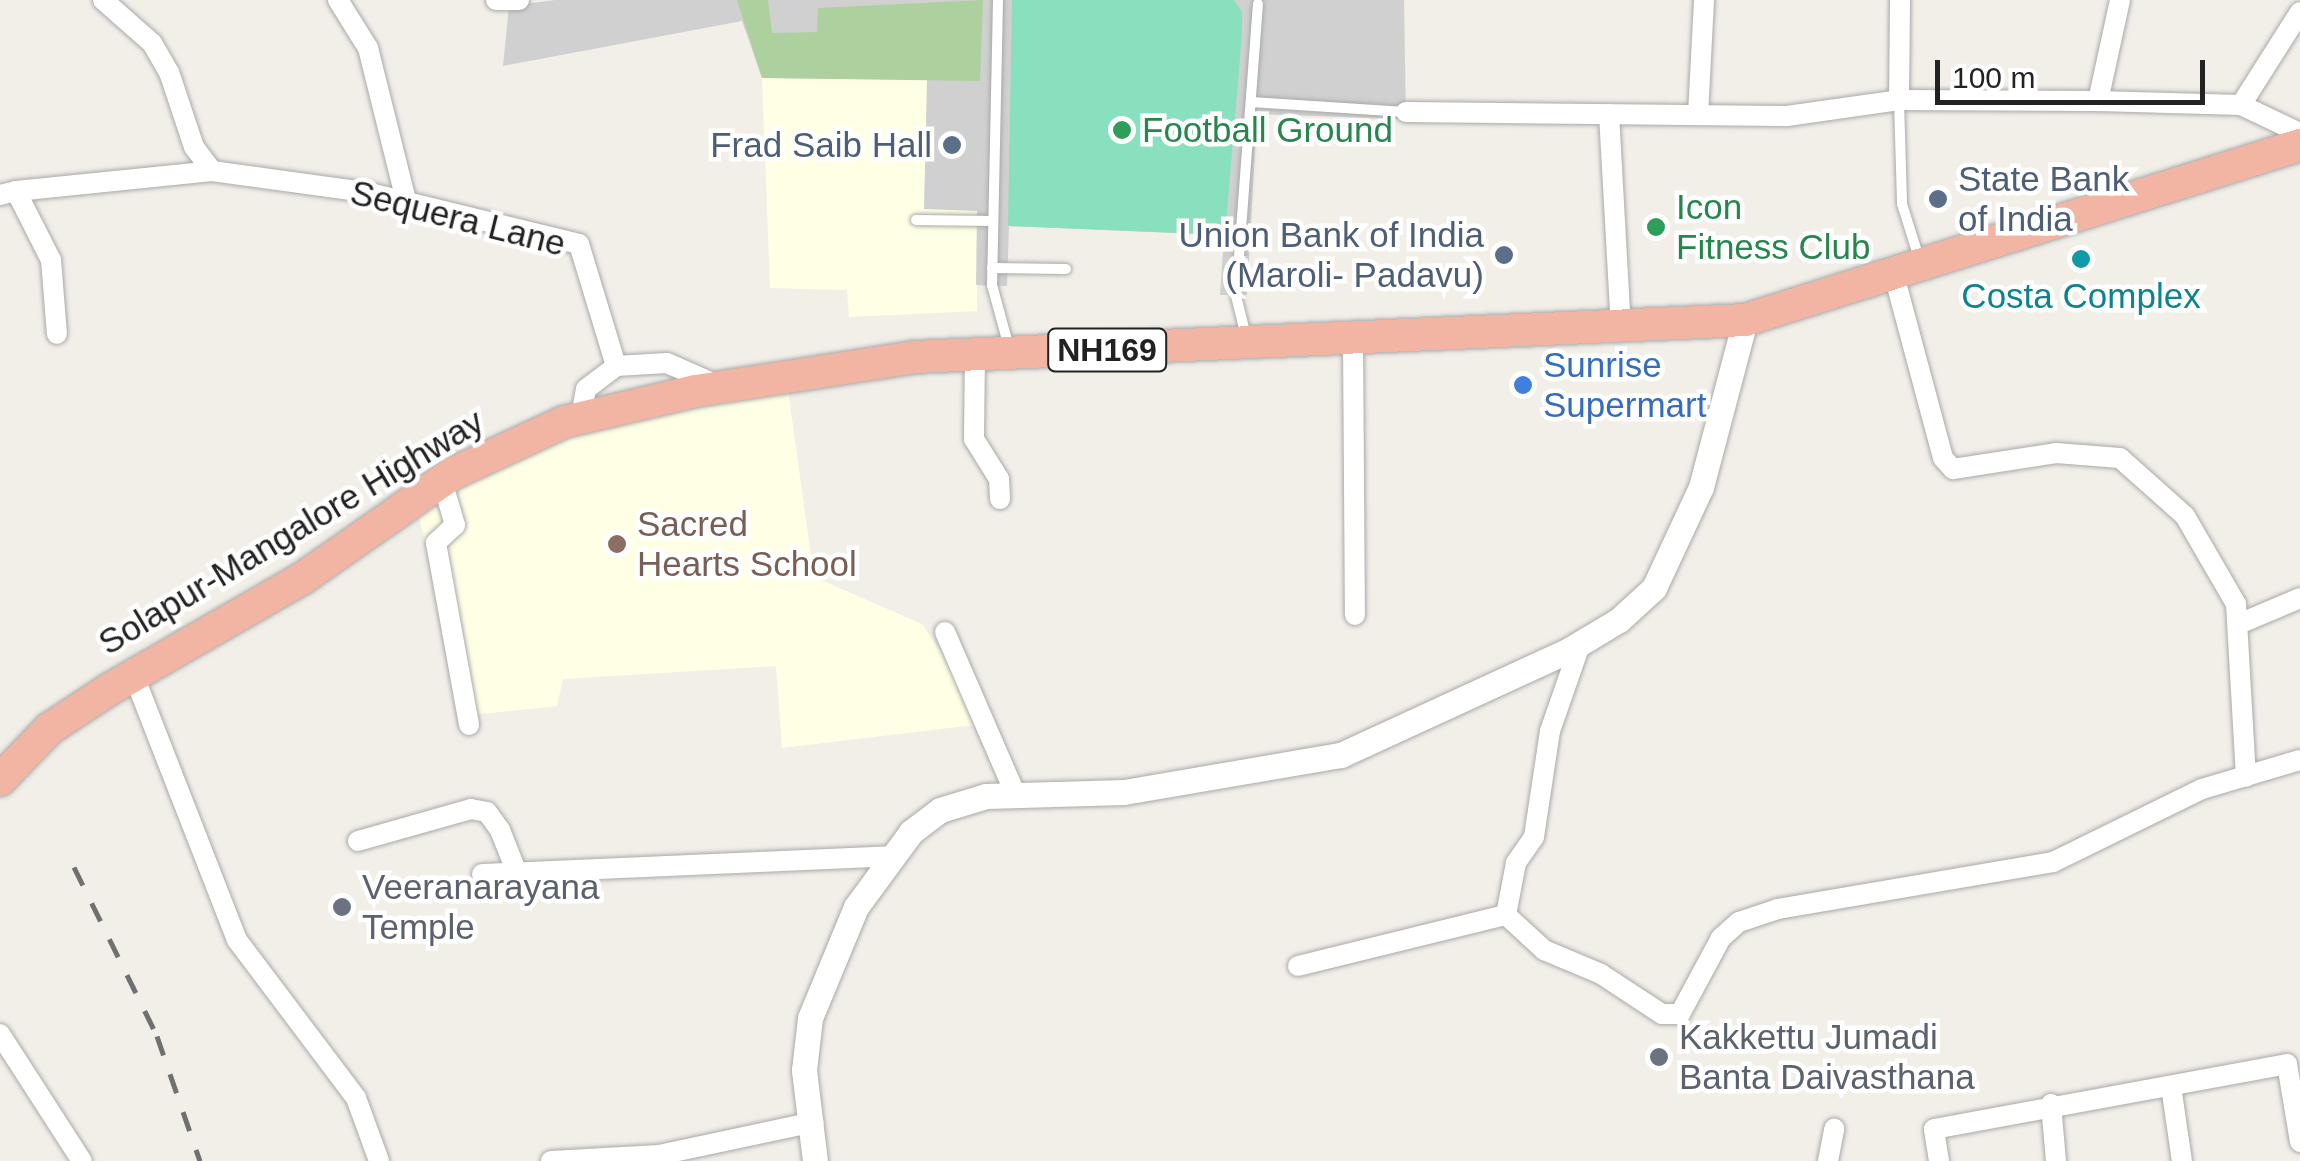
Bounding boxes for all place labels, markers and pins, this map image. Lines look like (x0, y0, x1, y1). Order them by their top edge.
place label: Football Ground (1142, 109, 1393, 151)
marker: Football Ground (1111, 119, 1133, 141)
place label: Frad Saib Hall (710, 124, 932, 166)
marker: Frad Saib Hall (941, 134, 963, 156)
place label: State Bank of India (1958, 158, 2129, 240)
place label: Icon Fitness Club (1676, 186, 1871, 268)
marker: State Bank of India (1927, 188, 1949, 210)
place label: Union Bank of India (Maroli- Padavu) (1179, 214, 1484, 296)
marker: Icon Fitness Club (1645, 216, 1667, 238)
marker: Union Bank of India (Maroli- Padavu) (1493, 244, 1515, 266)
marker: Costa Complex (2070, 248, 2092, 270)
place label: Costa Complex (1961, 275, 2201, 317)
place label: Sunrise Supermart (1543, 344, 1706, 426)
marker: Sunrise Supermart (1512, 374, 1534, 396)
place label: Sacred Hearts School (637, 503, 857, 585)
marker: Sacred Hearts School (606, 533, 628, 555)
place label: Veeranarayana Temple (362, 866, 599, 948)
marker: Veeranarayana Temple (331, 896, 353, 918)
place label: Kakkettu Jumadi Banta Daivasthana (1679, 1016, 1975, 1098)
marker: Kakkettu Jumadi Banta Daivasthana (1648, 1046, 1670, 1068)

